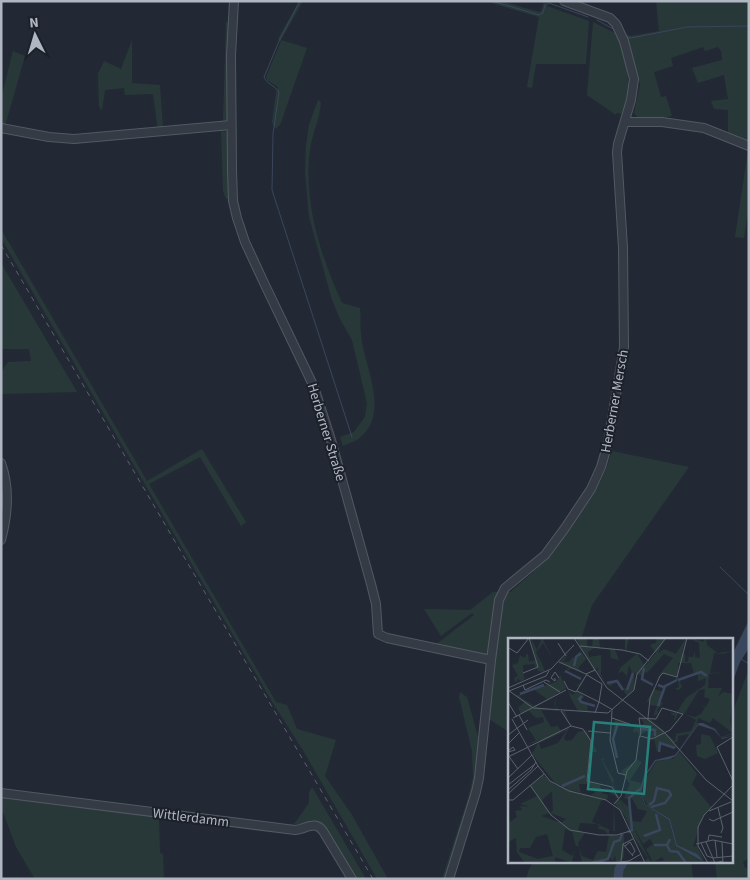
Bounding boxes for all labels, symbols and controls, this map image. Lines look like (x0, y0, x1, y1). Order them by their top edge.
north arrow (10, 10, 60, 60)
text: N (28, 13, 39, 33)
street label: Herberner Mersch (596, 348, 634, 454)
street label: Herberner Straße (302, 381, 350, 484)
inset map (508, 638, 732, 862)
street label: Wittlerdamm (151, 803, 230, 833)

